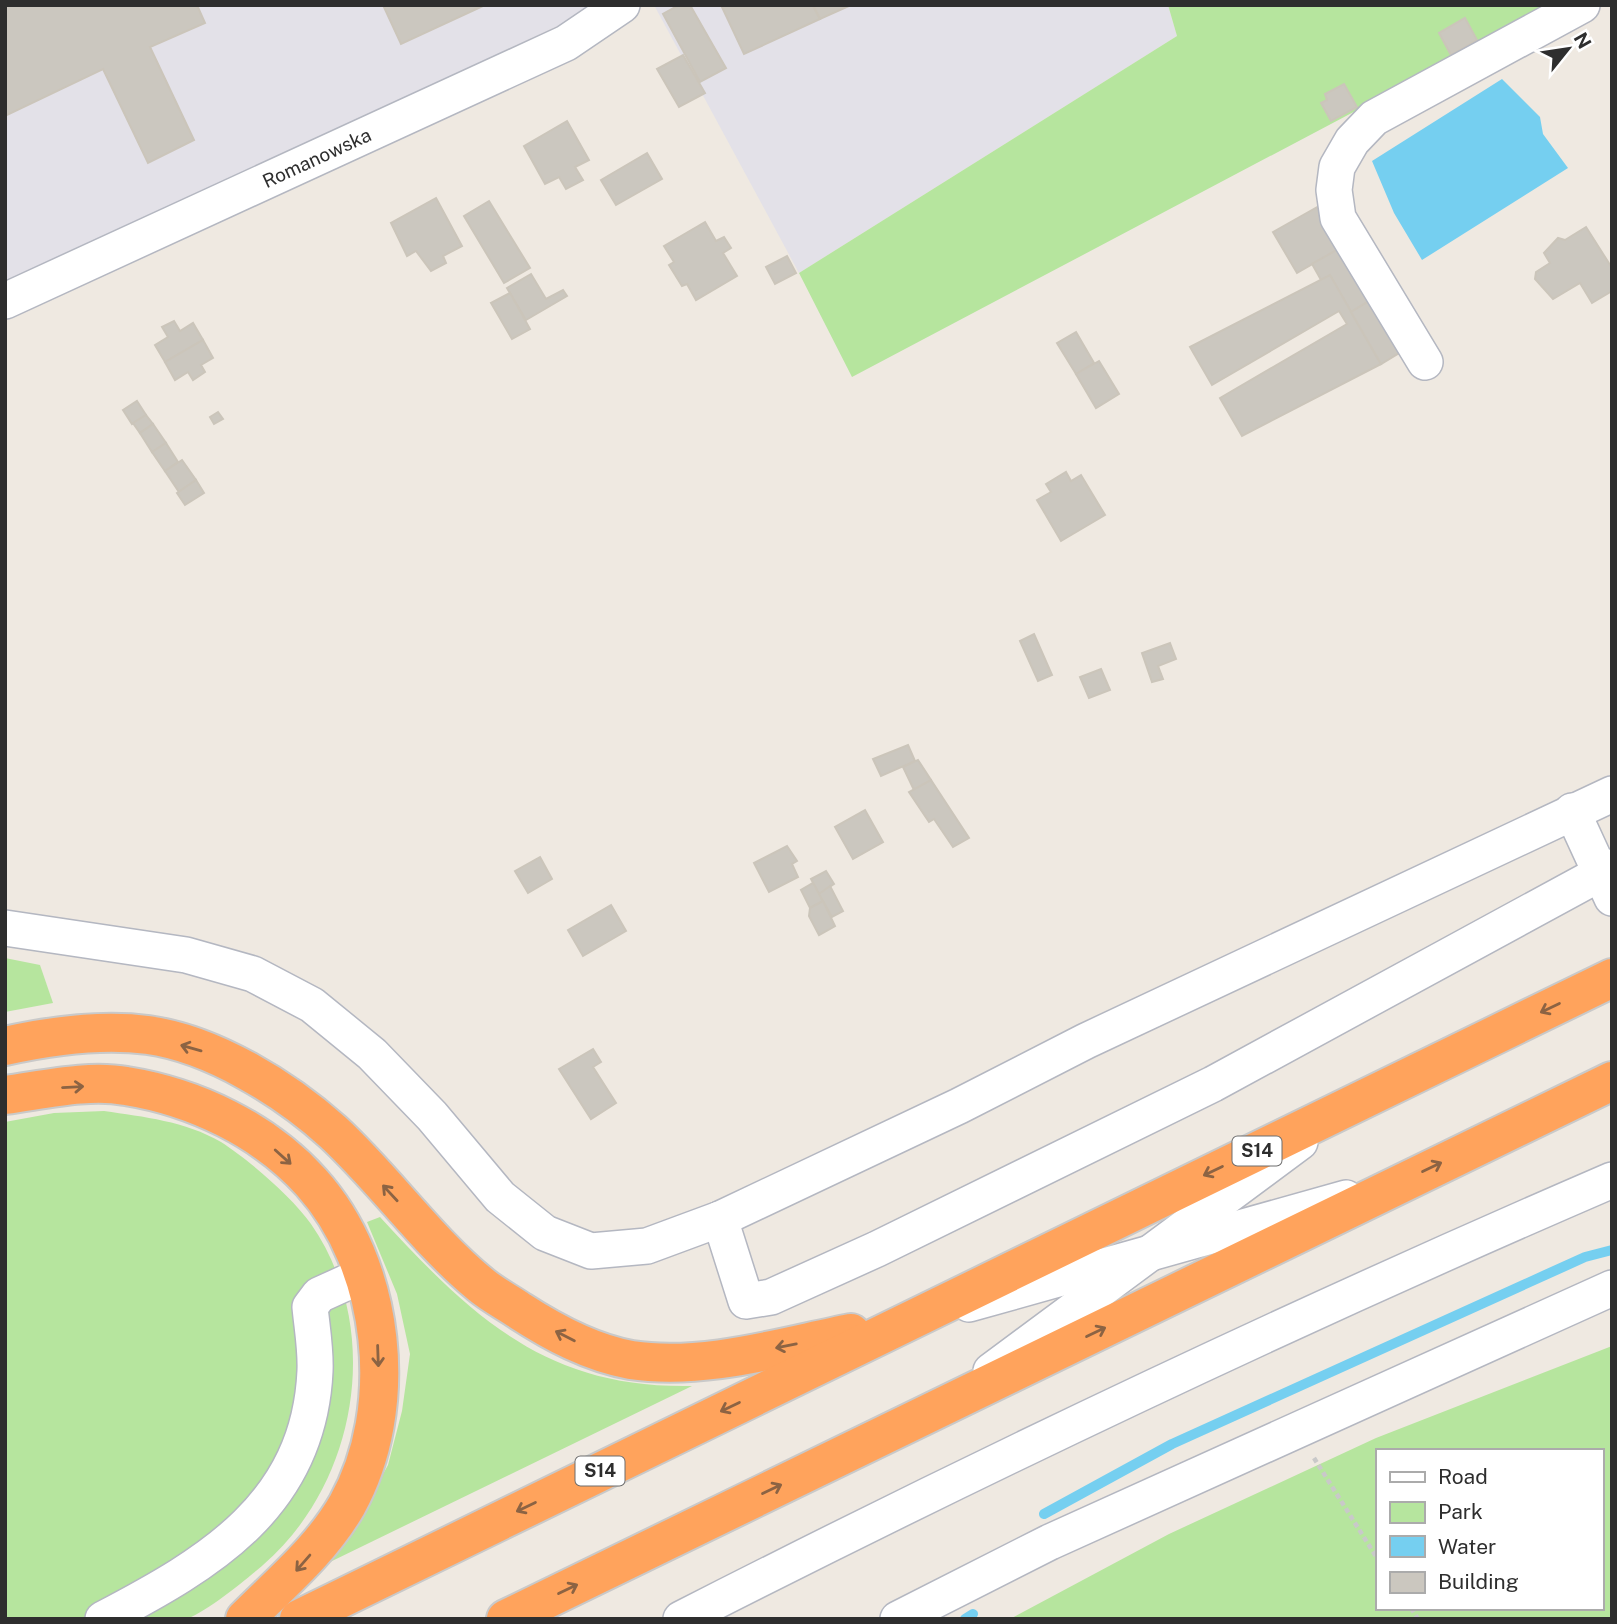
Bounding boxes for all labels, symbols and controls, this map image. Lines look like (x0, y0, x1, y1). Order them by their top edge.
north arrow (1533, 14, 1603, 84)
text: N (1569, 29, 1596, 52)
street label: Romanowska (259, 123, 374, 192)
one-way arrow (1540, 1002, 1561, 1015)
one-way arrow (180, 1040, 202, 1053)
one-way arrow (61, 1080, 84, 1093)
road number: S14 (1232, 1136, 1282, 1166)
one-way arrow (274, 1149, 292, 1165)
one-way arrow (1421, 1160, 1442, 1174)
one-way arrow (1203, 1165, 1224, 1179)
one-way arrow (382, 1185, 399, 1202)
one-way arrow (1085, 1324, 1106, 1338)
one-way arrow (555, 1329, 576, 1343)
one-way arrow (775, 1339, 798, 1353)
one-way arrow (372, 1344, 385, 1367)
one-way arrow (720, 1400, 741, 1414)
legend (1376, 1449, 1603, 1610)
road number: S14 (576, 1456, 624, 1486)
text: Road (1438, 1464, 1488, 1489)
one-way arrow (761, 1482, 782, 1496)
text: Park (1438, 1499, 1483, 1524)
one-way arrow (516, 1501, 537, 1515)
text: Water (1438, 1534, 1496, 1559)
one-way arrow (294, 1554, 311, 1571)
text: Building (1438, 1569, 1519, 1594)
one-way arrow (557, 1582, 578, 1595)

